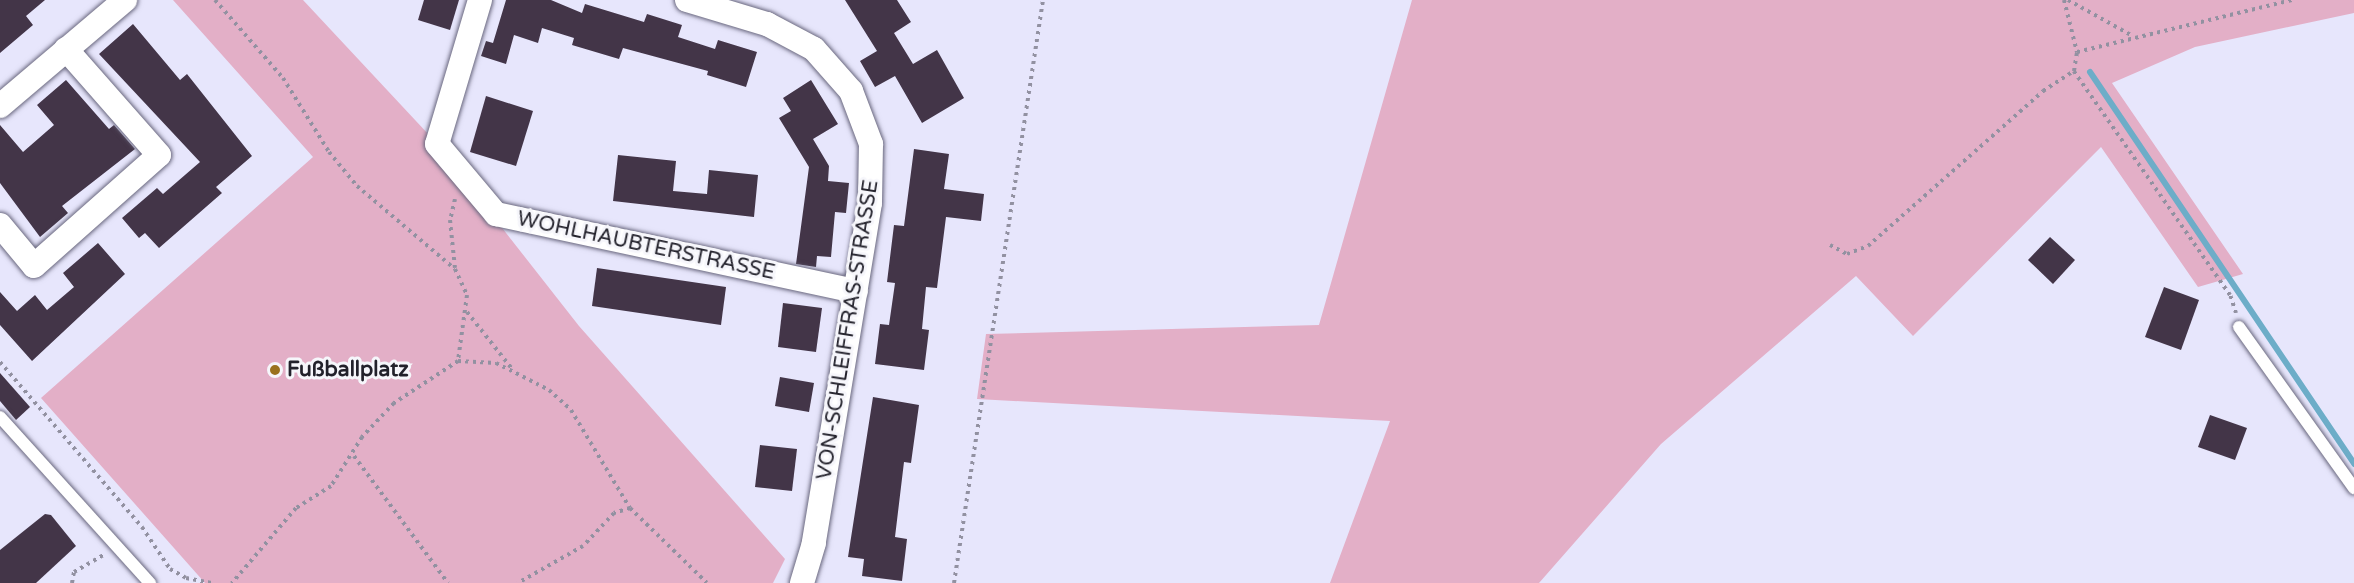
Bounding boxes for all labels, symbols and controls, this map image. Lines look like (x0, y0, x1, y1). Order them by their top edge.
street label: VON-SCHLEIFFRAS-STRASSE (812, 178, 884, 482)
street label: WOHLHAUBTERSTRASSE (515, 206, 777, 286)
place label: Fußballplatz (287, 357, 409, 383)
marker: Fußballplatz (268, 363, 282, 377)

